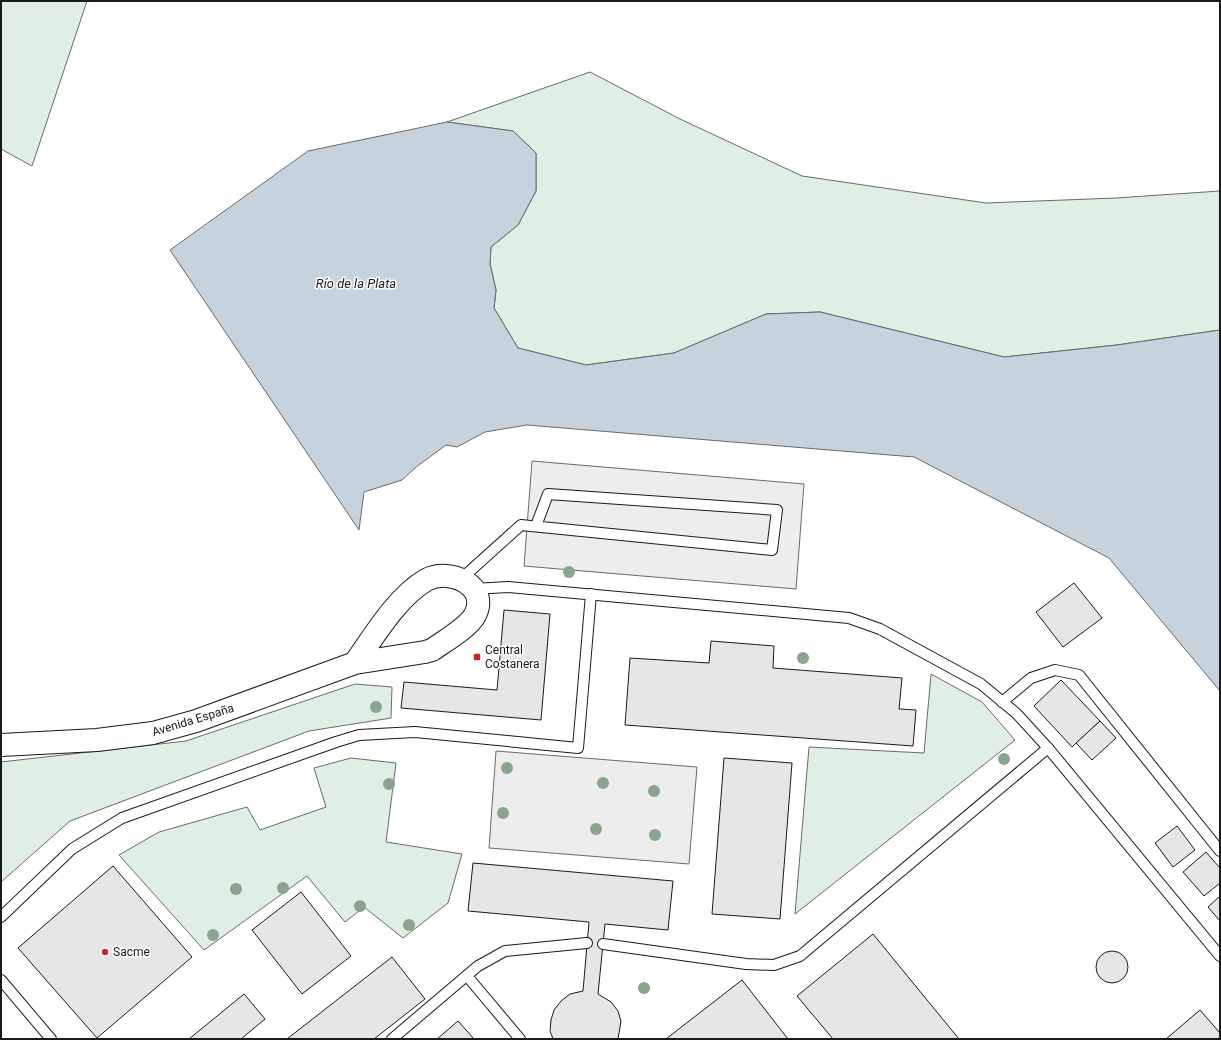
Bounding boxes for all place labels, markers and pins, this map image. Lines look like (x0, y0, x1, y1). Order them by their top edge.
place label: Central Costanera (485, 643, 540, 671)
marker: Central Costanera (472, 652, 482, 662)
place label: Sacme (113, 945, 150, 959)
marker: Sacme (100, 947, 110, 957)

